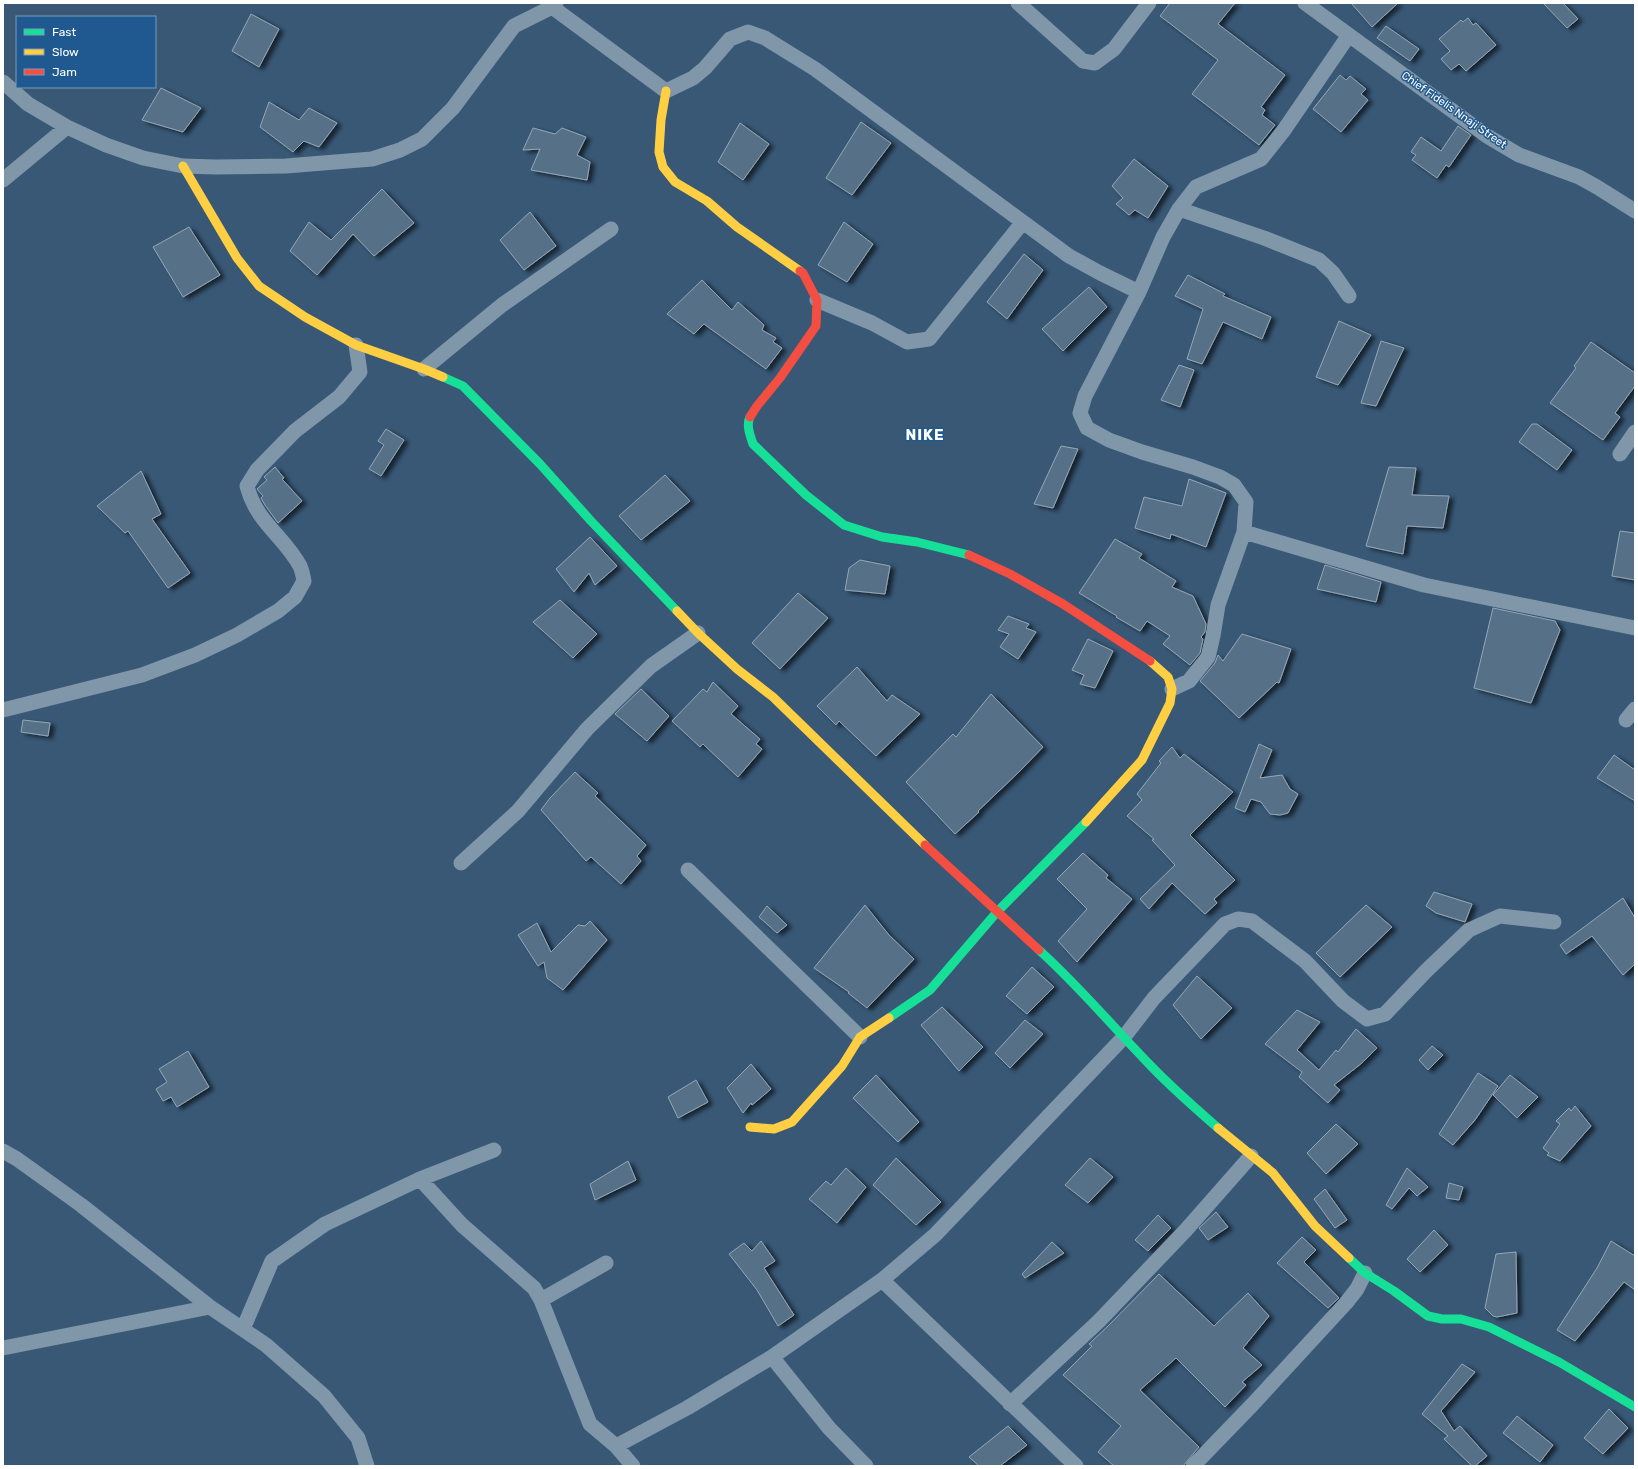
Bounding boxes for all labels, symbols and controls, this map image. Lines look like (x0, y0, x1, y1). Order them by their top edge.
legend (16, 16, 156, 88)
text: Fast (52, 25, 76, 39)
text: Slow (52, 45, 79, 59)
text: Jam (52, 65, 77, 79)
street label: Chief Fidelis Nnaji Street (1399, 69, 1510, 152)
district label: NIKE (905, 426, 945, 444)

